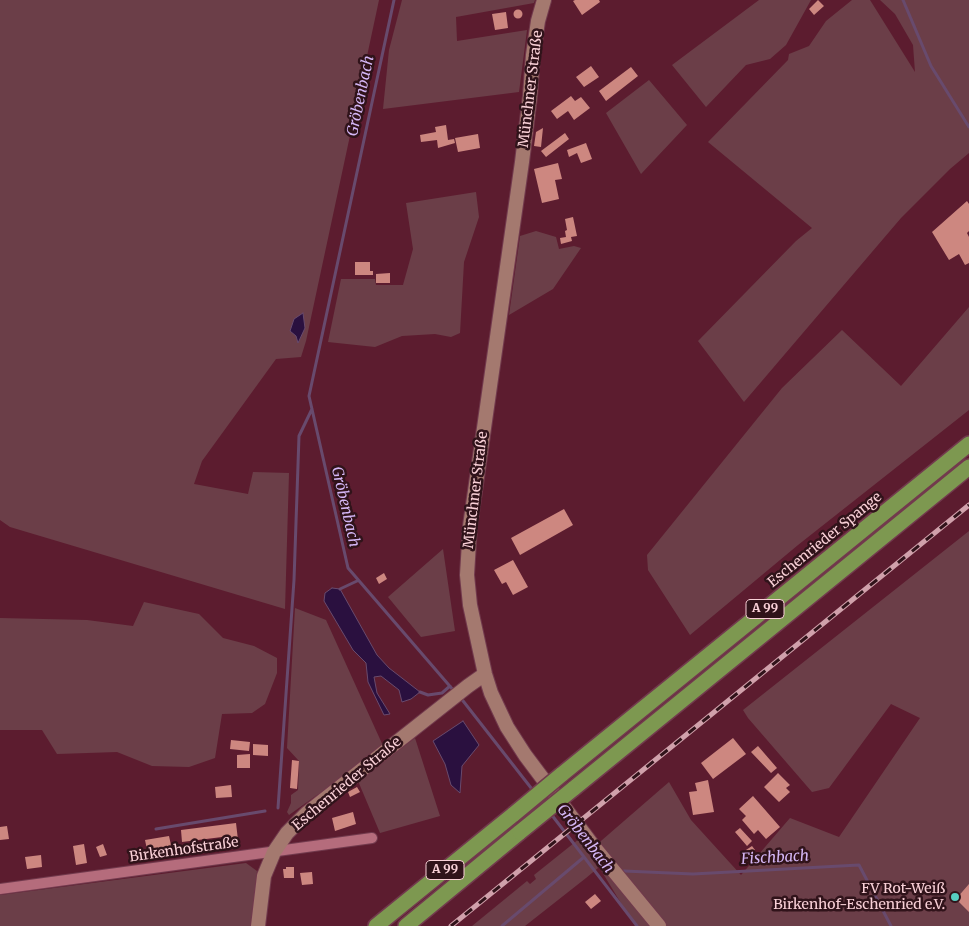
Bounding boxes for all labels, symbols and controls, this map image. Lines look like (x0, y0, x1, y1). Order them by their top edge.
street label: Münchner Straße (515, 29, 547, 149)
water label: Gröbenbach (344, 54, 378, 138)
street label: Münchner Straße (460, 430, 492, 550)
water label: Gröbenbach (327, 465, 363, 549)
street label: Eschenrieder Spange (765, 489, 885, 591)
road number: A 99 (746, 600, 784, 618)
street label: Eschenrieder Straße (289, 734, 405, 834)
water label: Gröbenbach (553, 801, 617, 877)
street label: Birkenhofstraße (128, 834, 240, 866)
water label: Fischbach (741, 847, 809, 869)
road number: A 99 (426, 860, 464, 880)
place label: FV Rot-Weiß Birkenhof-Eschenried e.V. (773, 881, 945, 914)
marker: FV Rot-Weiß Birkenhof-Eschenried e.V. (949, 891, 961, 903)

